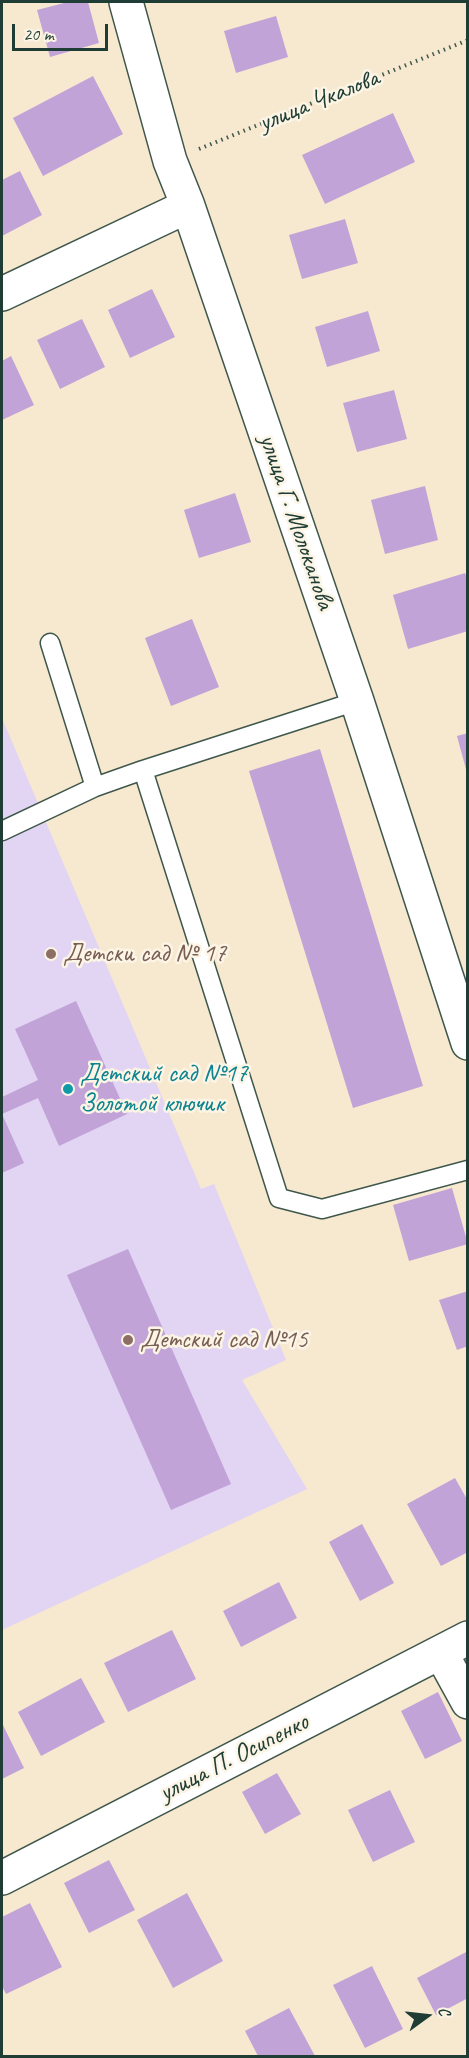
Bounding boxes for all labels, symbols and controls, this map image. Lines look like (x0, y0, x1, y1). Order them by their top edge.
scale bar (15, 12, 111, 50)
text: 20 m (23, 23, 54, 45)
street label: улица Чкалова (254, 63, 384, 139)
street label: улица Г. Молоканова (251, 430, 341, 614)
place label: Детски сад № 17 (63, 938, 226, 970)
marker: Детски сад № 17 (44, 947, 58, 961)
place label: Детский сад №17 Золотой ключик (80, 1058, 248, 1120)
marker: Детский сад №17 Золотой ключик (61, 1082, 75, 1096)
place label: Детский сад №15 (140, 1324, 308, 1356)
marker: Детский сад №15 (121, 1333, 135, 1347)
street label: улица П. Осипенко (154, 1707, 314, 1809)
north arrow (397, 1986, 457, 2046)
text: С (434, 2005, 455, 2018)

